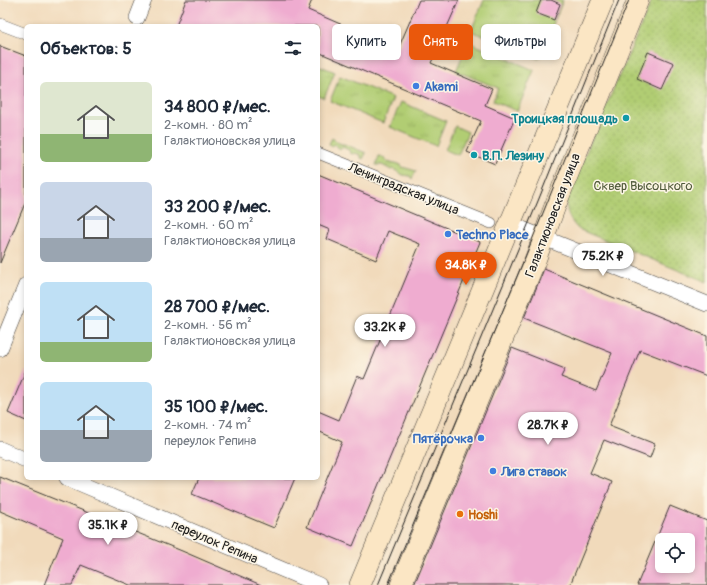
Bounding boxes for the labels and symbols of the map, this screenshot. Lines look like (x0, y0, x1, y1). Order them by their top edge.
place label: Akami (424, 79, 458, 95)
marker: Akami (411, 81, 421, 91)
place label: Троицкая площадь (510, 111, 618, 127)
marker: Троицкая площадь (621, 113, 631, 123)
place label: В.П. Лезину (482, 148, 544, 164)
marker: В.П. Лезину (469, 150, 479, 160)
street label: Галактионовская улица (522, 151, 584, 280)
street label: Ленинградская улица (345, 159, 461, 218)
park label: Сквер Высоцкого (593, 178, 693, 194)
place label: Techno Place (455, 227, 529, 243)
marker: Techno Place (443, 229, 453, 239)
pin: 75.2K ₽ (566, 243, 640, 277)
pin: 34.8K ₽ (429, 252, 503, 286)
pin: 33.2K ₽ (348, 314, 422, 348)
pin: 28.7K ₽ (511, 412, 585, 446)
place label: Пятёрочка (413, 431, 473, 447)
marker: Пятёрочка (476, 433, 486, 443)
place label: Лига ставок (500, 464, 567, 480)
marker: Лига ставок (488, 466, 498, 476)
place label: Hoshi (468, 507, 498, 523)
marker: Hoshi (455, 509, 465, 519)
pin: 35.1K ₽ (71, 512, 145, 546)
street label: переулок Репина (169, 517, 260, 567)

